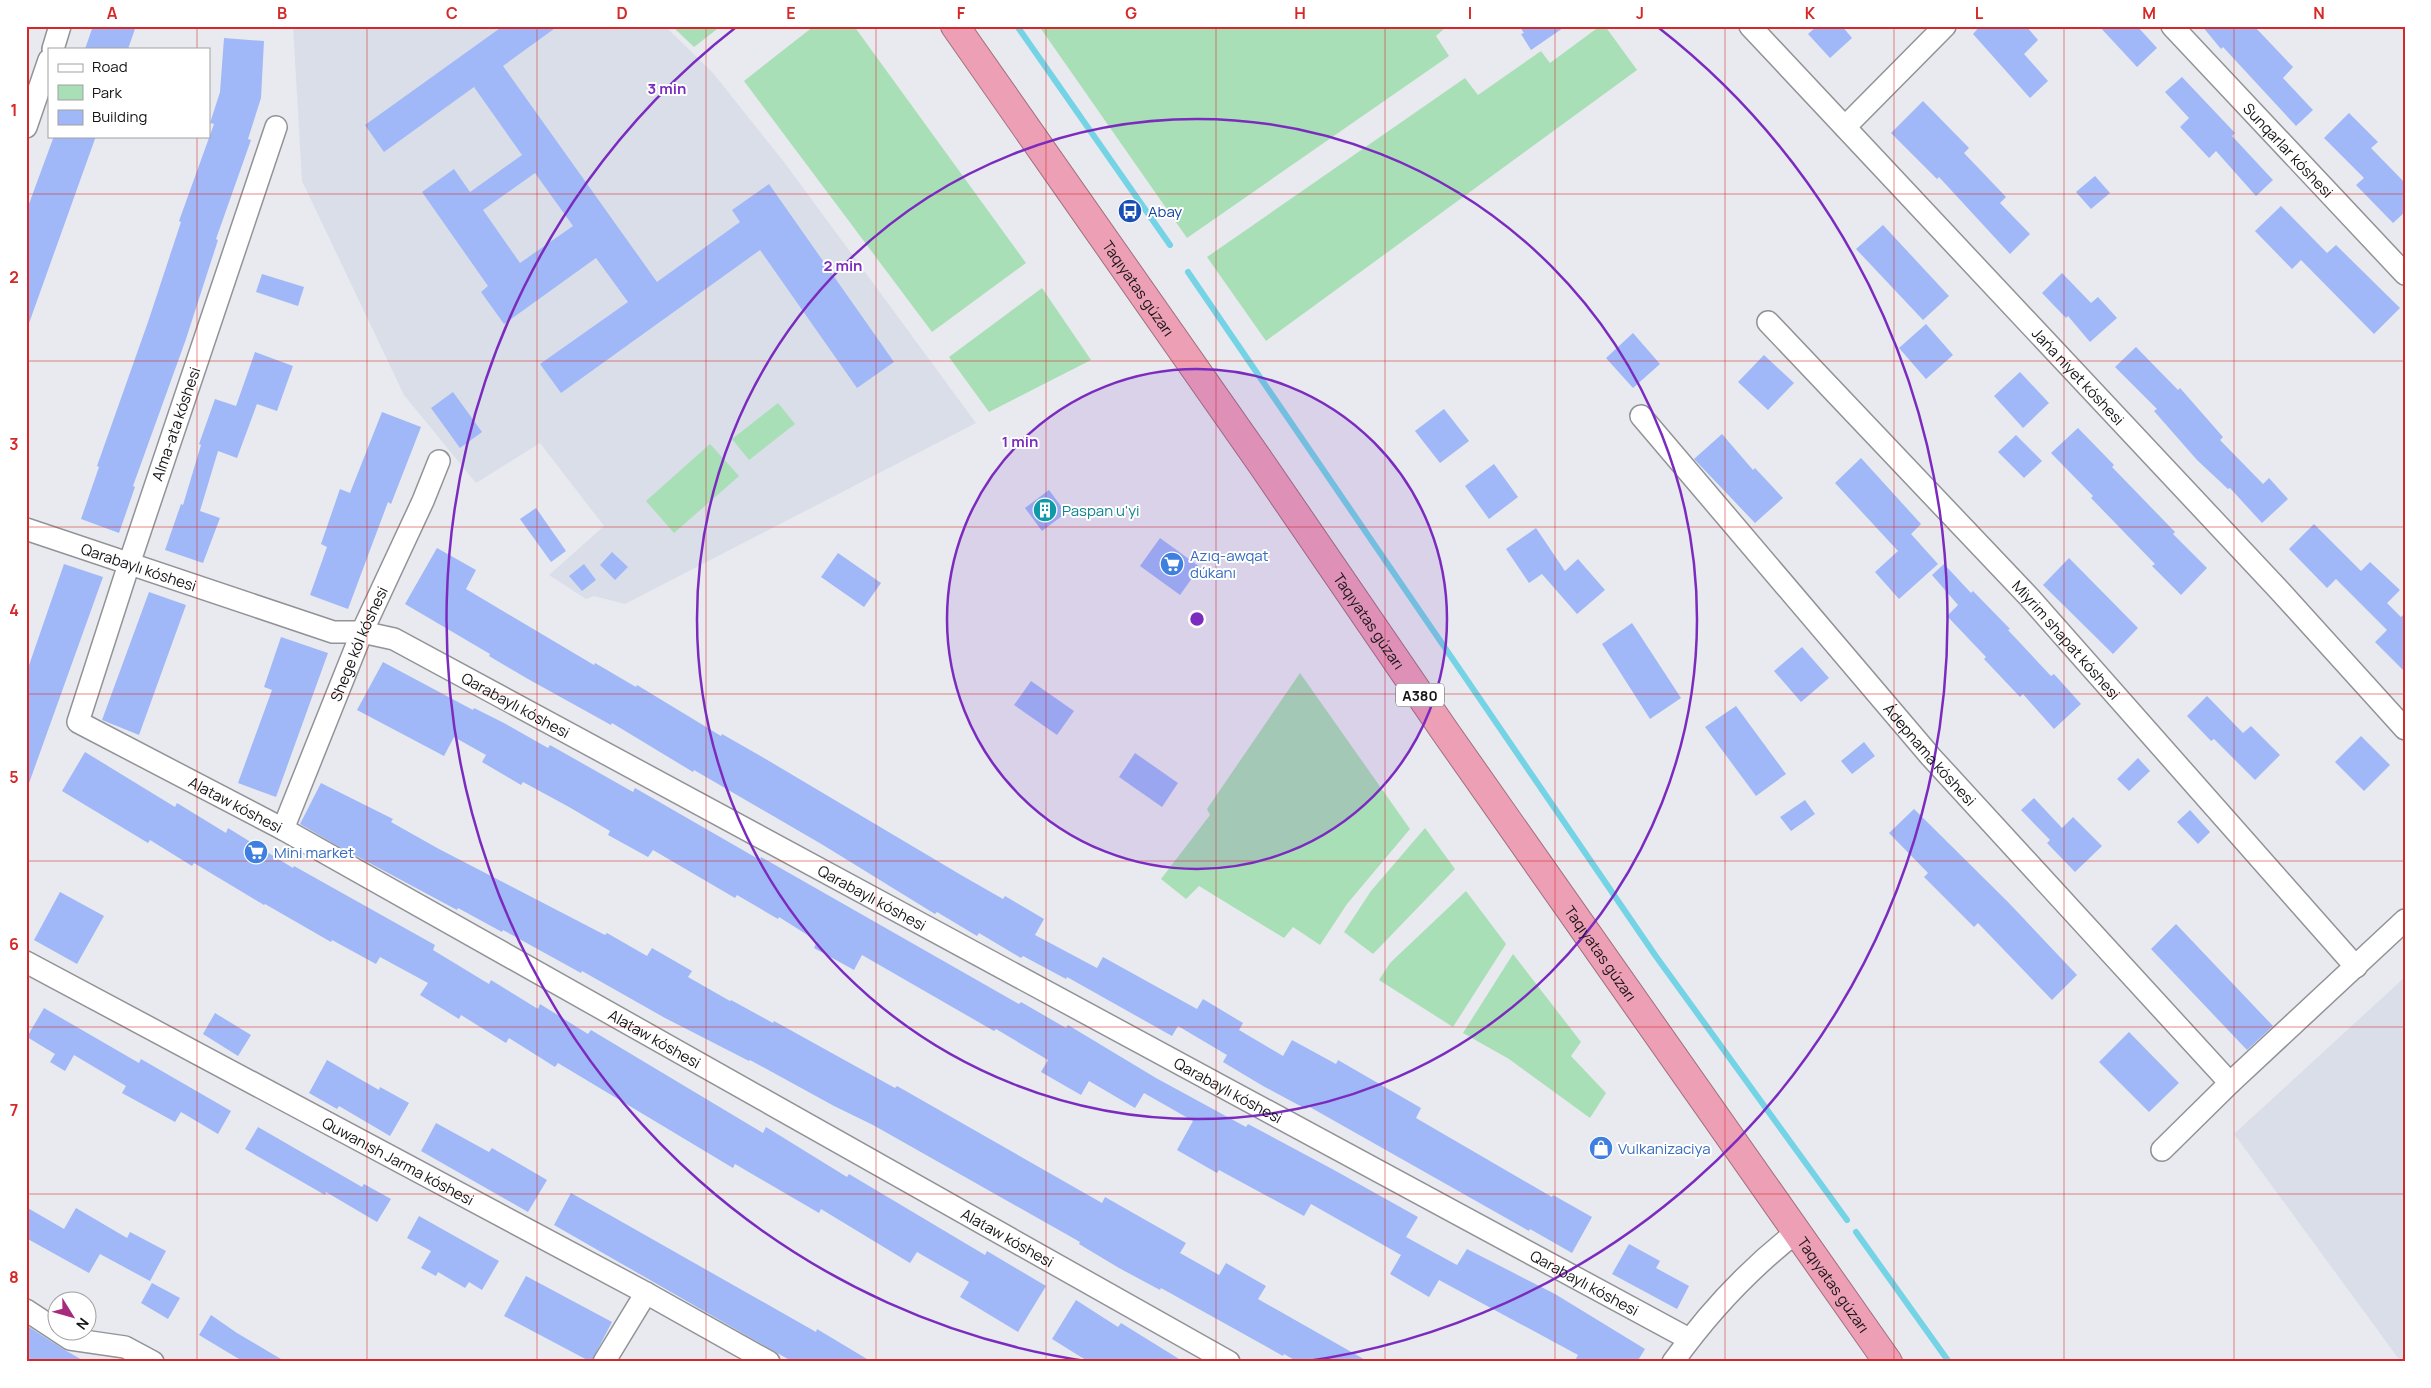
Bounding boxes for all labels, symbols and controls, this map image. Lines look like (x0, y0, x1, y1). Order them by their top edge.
text: A (107, 2, 118, 24)
text: B (277, 2, 287, 24)
text: C (446, 2, 458, 24)
text: D (616, 2, 628, 24)
text: E (786, 2, 796, 24)
text: F (957, 2, 966, 24)
text: G (1125, 2, 1137, 24)
text: H (1294, 2, 1306, 24)
text: I (1468, 2, 1472, 24)
text: J (1636, 2, 1644, 24)
text: K (1805, 2, 1816, 24)
text: L (1975, 2, 1984, 24)
text: M (2142, 2, 2156, 24)
text: N (2313, 2, 2325, 24)
legend (48, 48, 210, 138)
text: Road (92, 56, 128, 77)
text: 3 min (648, 78, 686, 99)
text: Park (92, 82, 122, 103)
street label: Sunqarlar kóshesi (2239, 98, 2338, 202)
text: 1 (10, 99, 18, 121)
text: Building (92, 106, 147, 127)
bus stop icon: Abay (1117, 198, 1143, 224)
place label: Abay (1148, 201, 1182, 222)
street label: Taqıyatas gúzarı (1098, 236, 1179, 340)
text: 2 min (823, 255, 863, 276)
text: 2 (9, 266, 19, 288)
street label: Jańa niyet kóshesi (2027, 323, 2129, 429)
street label: Alma-ata kóshesi (147, 364, 205, 484)
text: 1 min (1002, 431, 1038, 452)
text: 3 (9, 433, 19, 455)
building icon: Paspan u'yi (1032, 497, 1058, 523)
place label: Paspan u'yi (1062, 500, 1140, 521)
street label: Qarabaylı kóshesi (78, 538, 199, 596)
place label: Azıq-awqat dúkanı (1190, 545, 1269, 583)
supermarket icon: Azıq-awqat dúkanı (1159, 551, 1185, 577)
street label: Taqıyatas gúzarı (1329, 569, 1410, 673)
street label: Miyrim shapat kóshesi (2008, 575, 2125, 704)
street label: Shege kól kóshesi (325, 583, 392, 705)
text: 4 (9, 599, 19, 621)
centre of rings (1188, 610, 1206, 628)
street label: Qarabaylı kóshesi (458, 667, 574, 743)
road number: A380 (1396, 684, 1444, 706)
street label: Ádepnama kóshesi (1879, 699, 1981, 810)
text: 5 (9, 766, 19, 788)
street label: Alataw kóshesi (185, 771, 286, 837)
supermarket icon: Mini market (243, 839, 269, 865)
place label: Mini market (274, 842, 354, 863)
street label: Qarabaylı kóshesi (814, 860, 930, 935)
street label: Taqıyatas gúzarı (1560, 901, 1642, 1005)
text: 6 (9, 933, 19, 955)
street label: Alataw kóshesi (605, 1004, 705, 1073)
street label: Qarabaylı kóshesi (1170, 1052, 1286, 1128)
text: 7 (10, 1099, 18, 1121)
street label: Quwanısh Jarma kóshesi (319, 1112, 478, 1210)
shop icon: Vulkanizaciya (1588, 1135, 1614, 1161)
place label: Vulkanizaciya (1618, 1138, 1711, 1159)
street label: Alataw kóshesi (958, 1203, 1058, 1272)
street label: Taqıyatas gúzarı (1793, 1233, 1875, 1337)
street label: Qarabaylı kóshesi (1527, 1245, 1643, 1320)
text: 8 (9, 1266, 19, 1288)
north arrow (48, 1290, 98, 1340)
text: N (72, 1314, 93, 1334)

